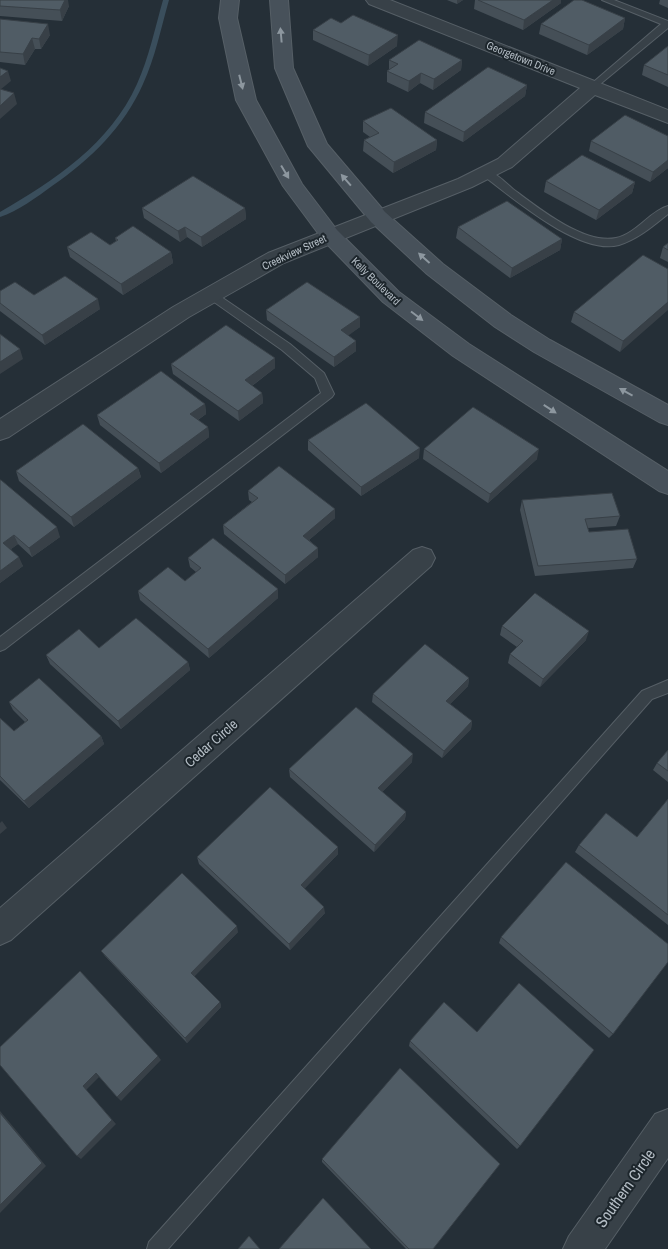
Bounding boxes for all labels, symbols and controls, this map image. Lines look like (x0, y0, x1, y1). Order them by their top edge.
one-way arrow (276, 27, 284, 43)
street label: Georgetown Drive (484, 38, 558, 78)
one-way arrow (237, 75, 245, 90)
one-way arrow (281, 166, 290, 179)
one-way arrow (340, 174, 351, 187)
street label: Creekview Street (260, 231, 329, 273)
one-way arrow (418, 252, 430, 264)
street label: Kelly Boulevard (349, 254, 403, 308)
one-way arrow (410, 311, 423, 322)
one-way arrow (619, 388, 632, 397)
one-way arrow (543, 404, 557, 414)
street label: Cedar Circle (181, 715, 241, 771)
street label: Southern Circle (590, 1144, 660, 1232)

